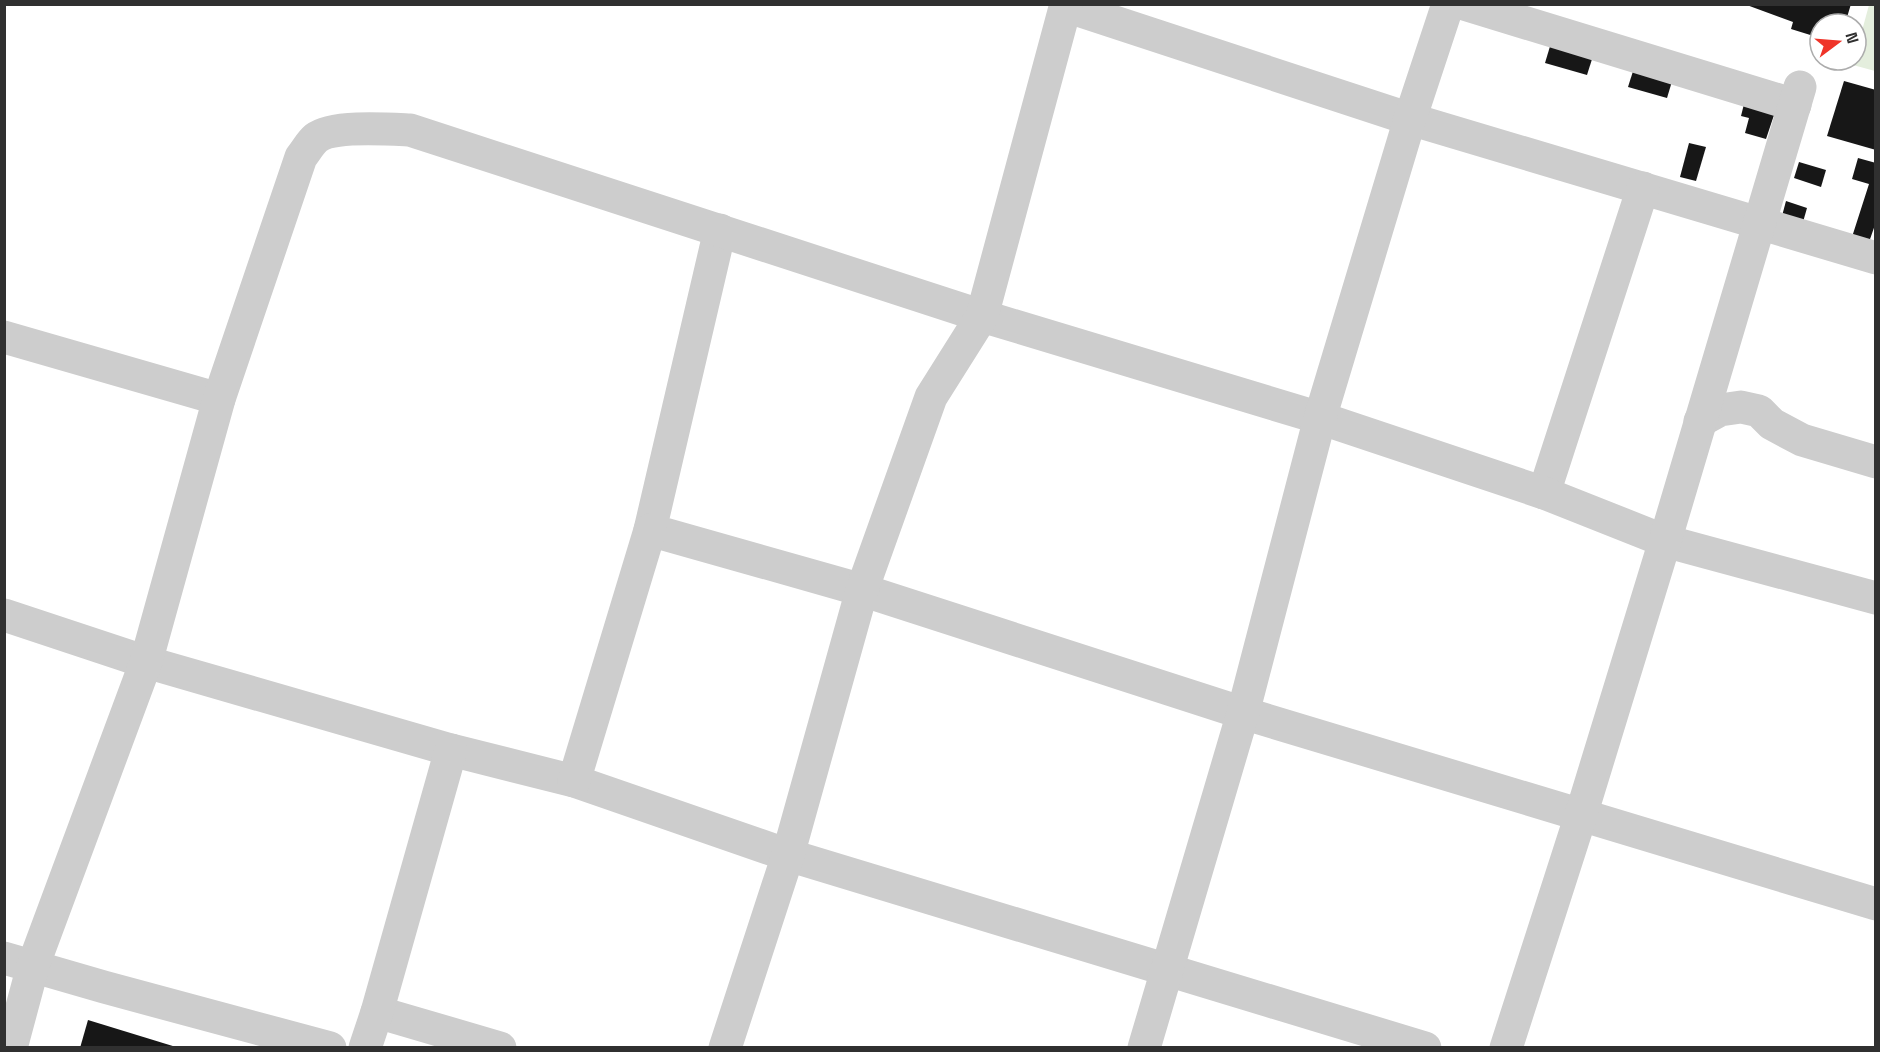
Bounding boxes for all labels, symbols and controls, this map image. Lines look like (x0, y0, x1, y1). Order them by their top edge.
north arrow (1808, 12, 1868, 72)
text: N (1840, 30, 1864, 46)

